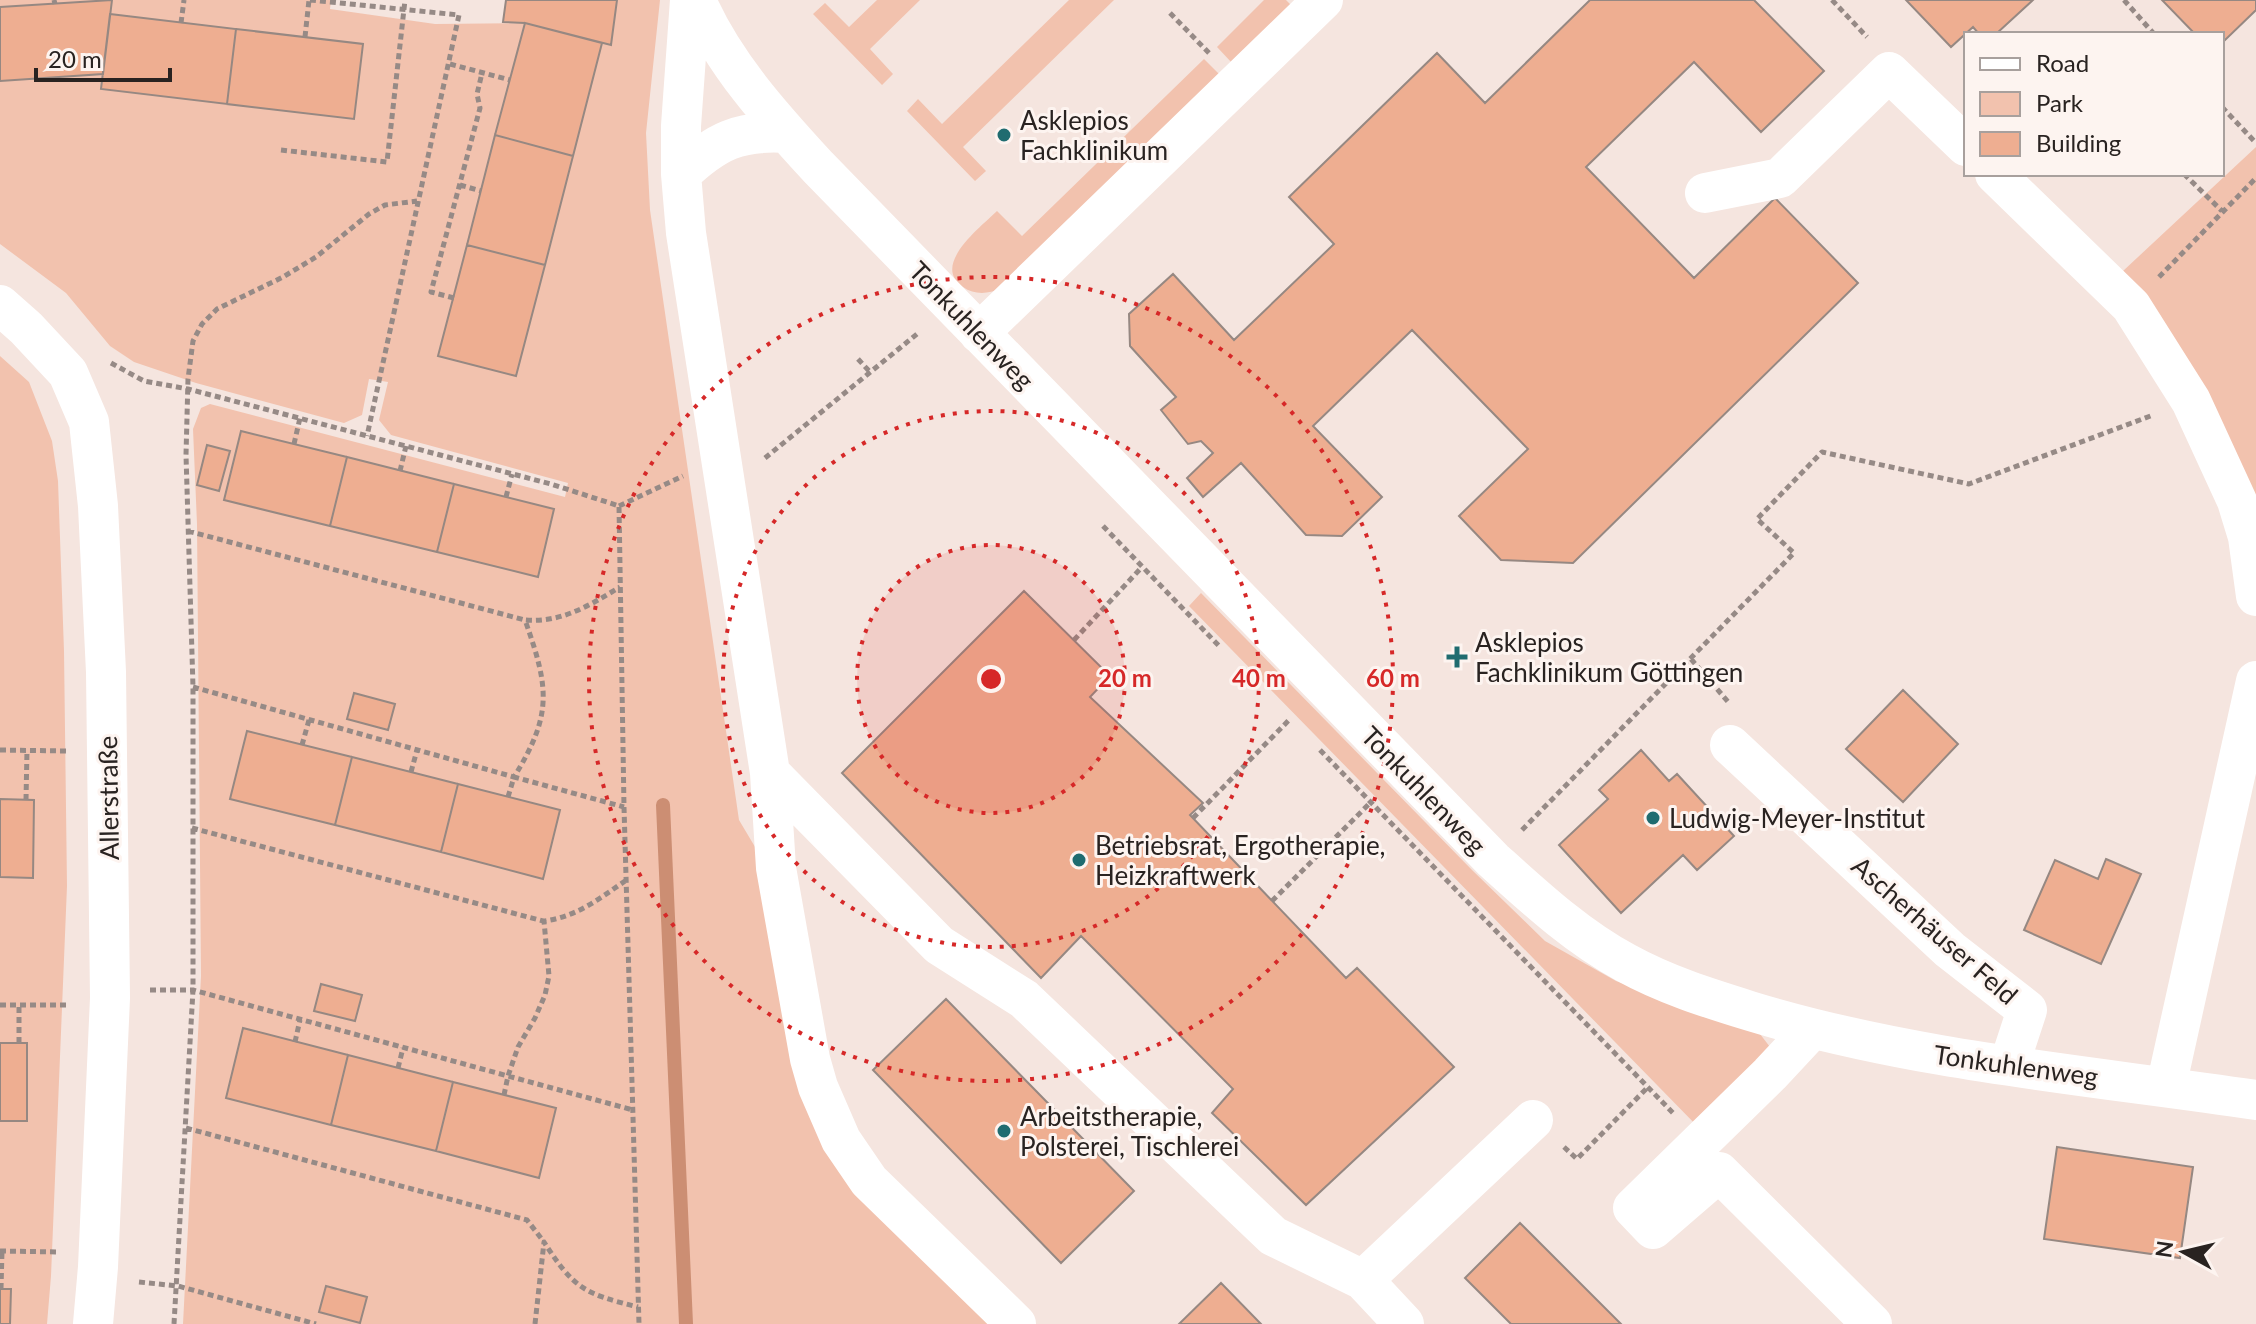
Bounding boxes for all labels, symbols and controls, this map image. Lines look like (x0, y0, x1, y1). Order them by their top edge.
scale bar (36, 32, 170, 82)
legend (1964, 32, 2224, 176)
text: 20 m (48, 44, 102, 73)
text: Road (2036, 48, 2089, 77)
text: Park (2036, 88, 2084, 117)
place label: Asklepios Fachklinikum (1020, 104, 1168, 166)
marker: Asklepios Fachklinikum (995, 126, 1013, 144)
text: Building (2036, 128, 2121, 157)
street label: Tonkuhlenweg (903, 254, 1041, 396)
place label: Asklepios Fachklinikum Göttingen (1475, 626, 1743, 688)
marker: Asklepios Fachklinikum Göttingen (1446, 646, 1468, 668)
text: 20 m (1098, 663, 1152, 692)
text: 40 m (1232, 663, 1286, 692)
text: 60 m (1366, 663, 1420, 692)
centre of rings (977, 665, 1005, 693)
street label: Tonkuhlenweg (1355, 719, 1493, 861)
street label: Allerstraße (91, 735, 125, 861)
place label: Ludwig-Meyer-Institut (1669, 802, 1926, 834)
marker: Ludwig-Meyer-Institut (1644, 809, 1662, 827)
place label: Betriebsrat, Ergotherapie, Heizkraftwerk (1095, 829, 1386, 891)
street label: Ascherhäuser Feld (1845, 849, 2025, 1011)
marker: Betriebsrat, Ergotherapie, Heizkraftwerk (1070, 851, 1088, 869)
street label: Tonkuhlenweg (1932, 1038, 2100, 1092)
place label: Arbeitstherapie, Polsterei, Tischlerei (1020, 1100, 1239, 1162)
marker: Arbeitstherapie, Polsterei, Tischlerei (995, 1122, 1013, 1140)
north arrow (2144, 1212, 2224, 1292)
text: N (2149, 1239, 2178, 1259)

